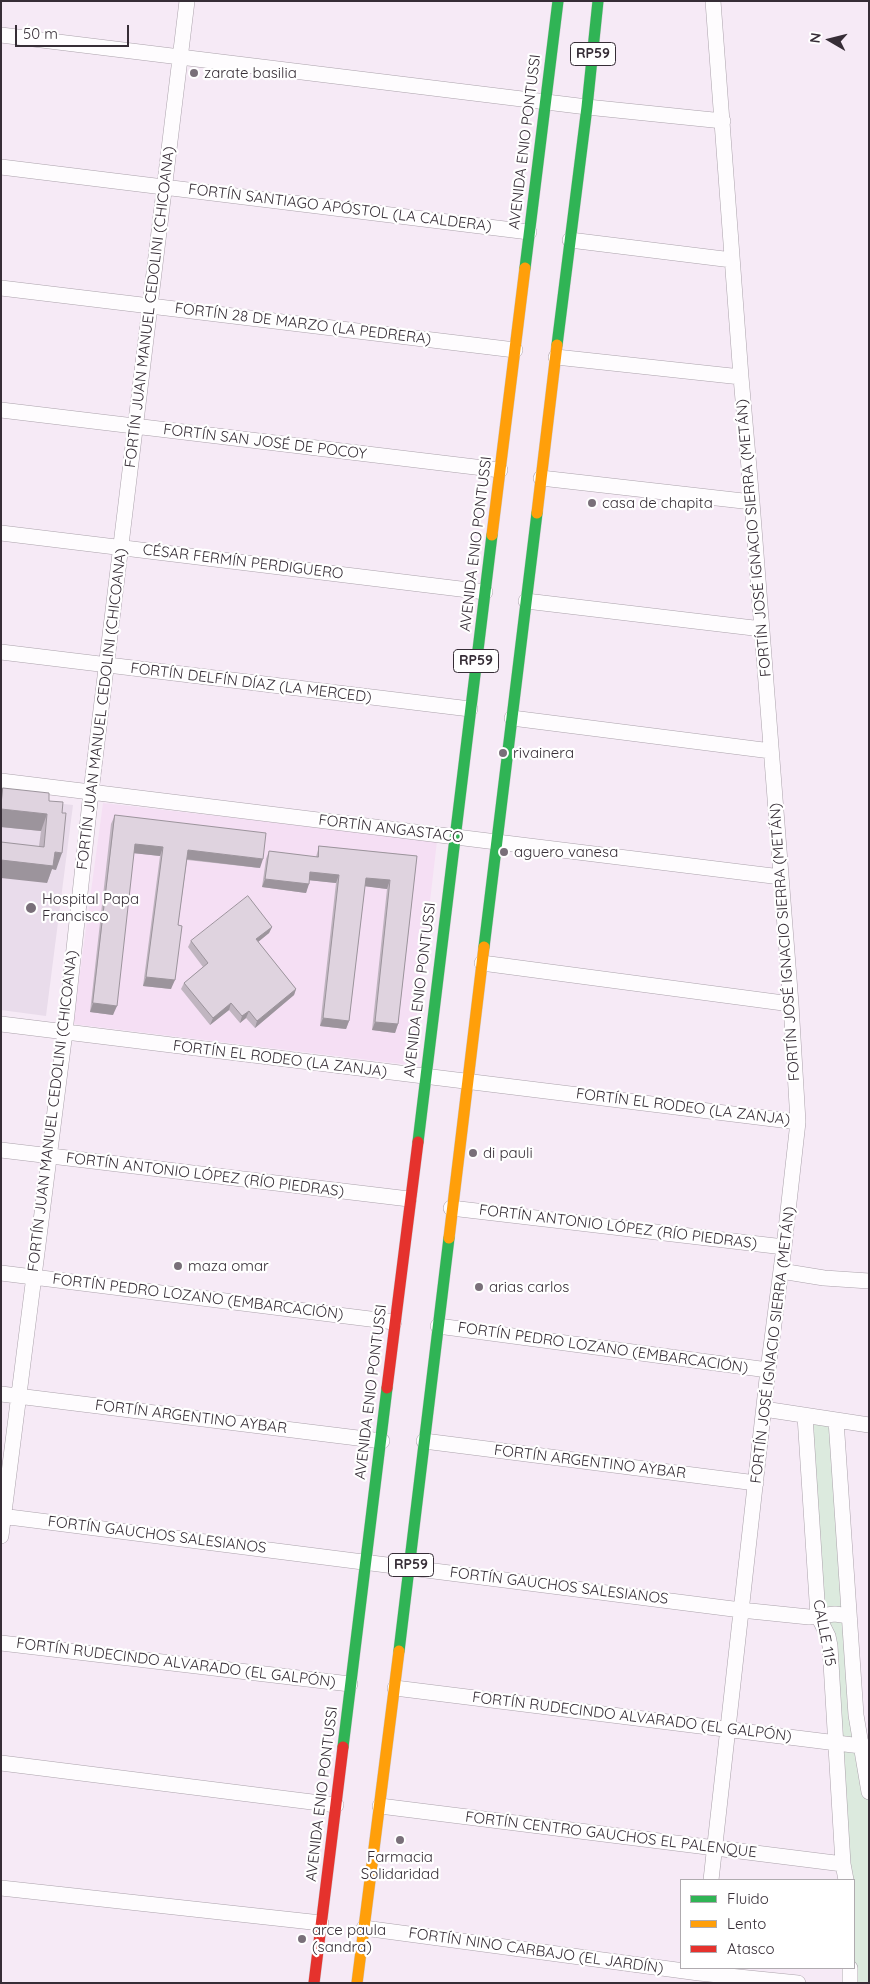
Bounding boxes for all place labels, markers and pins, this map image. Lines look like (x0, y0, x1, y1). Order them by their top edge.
place label: zarate basilia (204, 64, 297, 82)
marker: zarate basilia (188, 67, 200, 79)
place label: casa de chapita (602, 494, 713, 512)
marker: casa de chapita (586, 497, 598, 509)
place label: rivainera (513, 744, 574, 762)
marker: rivainera (497, 747, 509, 759)
place label: aguero vanesa (514, 843, 618, 861)
marker: aguero vanesa (498, 846, 510, 858)
place label: Hospital Papa Francisco (42, 890, 139, 925)
marker: Hospital Papa Francisco (24, 901, 38, 915)
place label: di pauli (483, 1144, 533, 1162)
marker: di pauli (467, 1147, 479, 1159)
place label: maza omar (188, 1257, 269, 1275)
marker: maza omar (172, 1260, 184, 1272)
place label: arias carlos (489, 1278, 569, 1296)
marker: arias carlos (473, 1281, 485, 1293)
marker: Farmacia Solidaridad (394, 1834, 406, 1846)
place label: Farmacia Solidaridad (361, 1848, 439, 1883)
place label: arce paula (sandra) (312, 1921, 386, 1956)
marker: arce paula (sandra) (296, 1933, 308, 1945)

